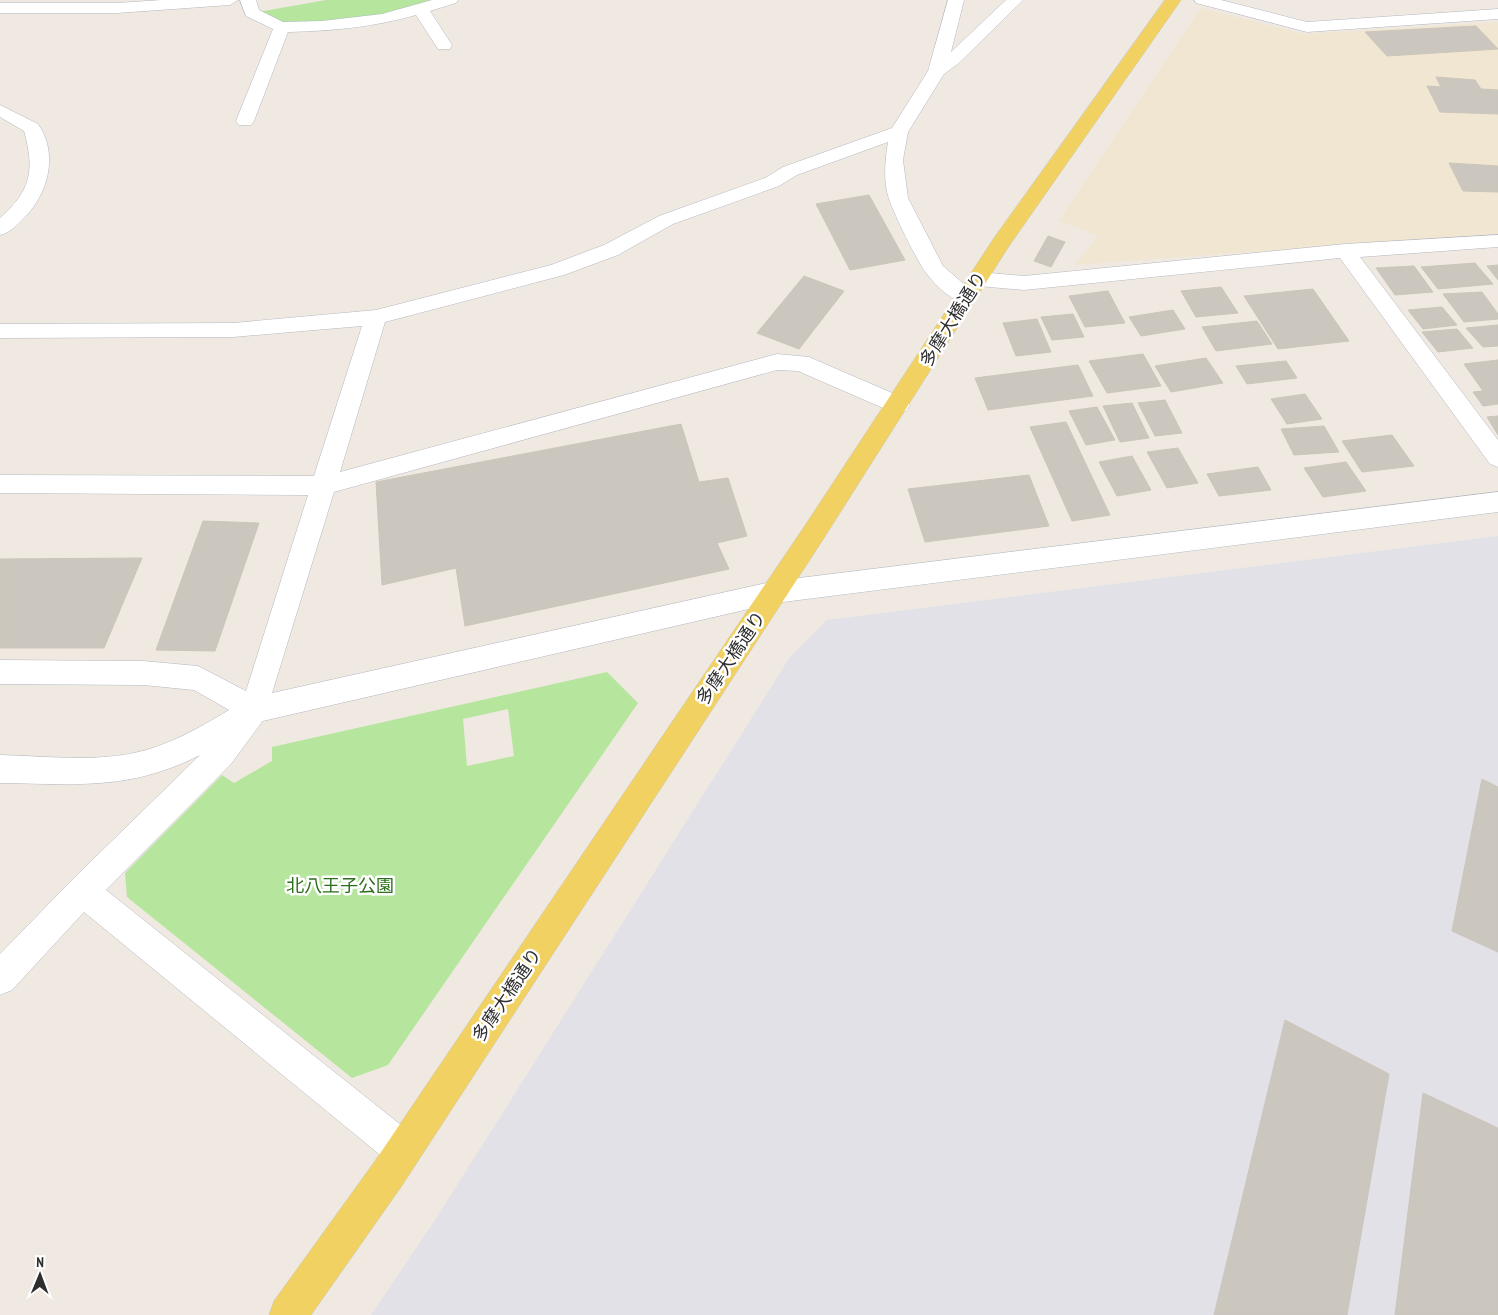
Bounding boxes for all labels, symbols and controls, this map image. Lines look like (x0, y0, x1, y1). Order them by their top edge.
street label: 多摩大橋通り (914, 267, 991, 371)
street label: 多摩大橋通り (691, 607, 770, 709)
park label: 北八王子公園 (286, 874, 394, 897)
street label: 多摩大橋通り (467, 944, 546, 1046)
north arrow (15, 1250, 65, 1300)
text: N (36, 1253, 44, 1271)

